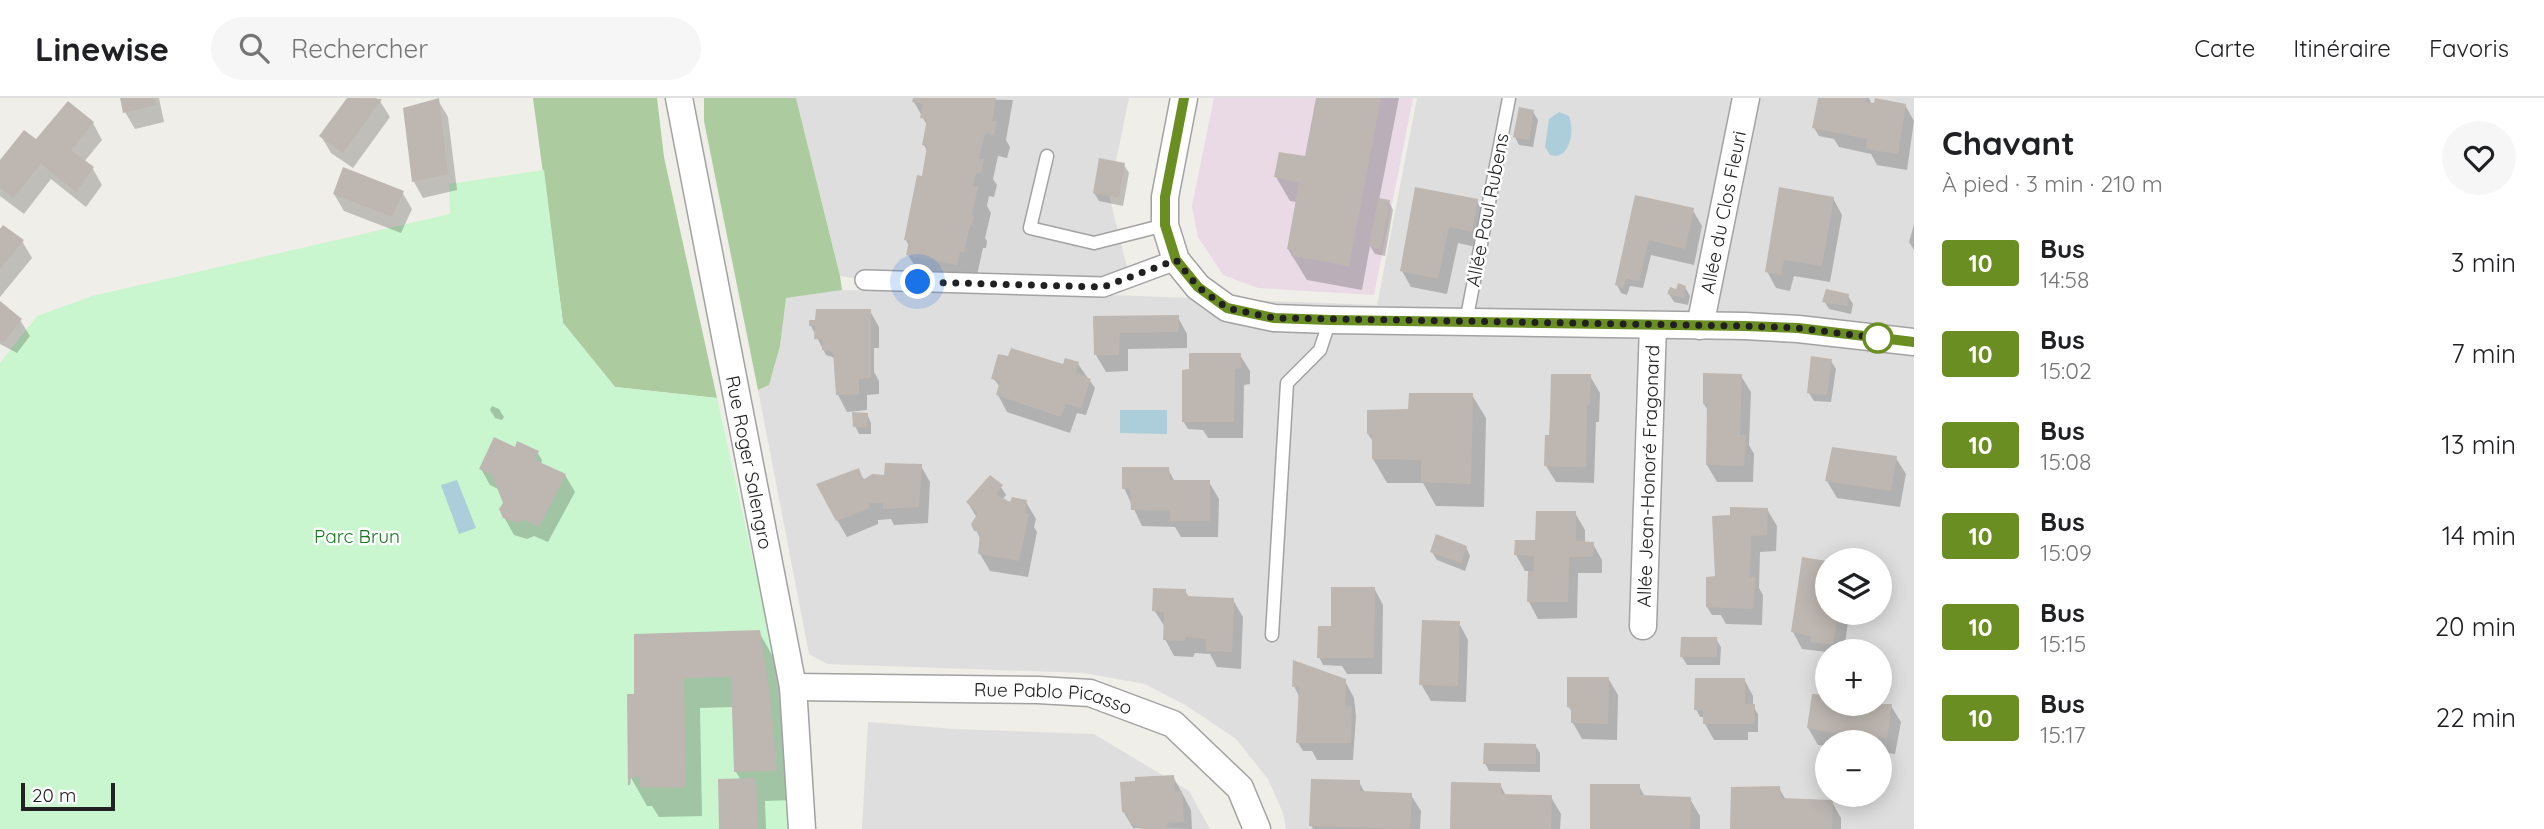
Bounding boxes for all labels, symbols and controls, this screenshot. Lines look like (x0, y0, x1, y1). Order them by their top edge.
search box (211, 17, 701, 80)
text: Linewise (35, 28, 169, 69)
icon: search (235, 29, 273, 67)
text: Rechercher (291, 32, 428, 65)
text: Carte (2194, 33, 2255, 63)
text: Itinéraire (2293, 33, 2391, 63)
text: Favoris (2429, 33, 2509, 63)
button: heart (2442, 121, 2516, 195)
text: Chavant (1942, 122, 2075, 163)
street label: Allée du Clos Fleuri (1695, 129, 1751, 296)
street label: Allée Paul Rubens (1460, 131, 1514, 289)
text: À pied · 3 min · 210 m (1942, 169, 2163, 198)
text: Bus (2040, 232, 2085, 265)
text: 3 min (2451, 246, 2516, 279)
text: 10 (1968, 248, 1993, 278)
your location (900, 264, 935, 299)
text: 14:58 (2040, 265, 2090, 294)
unlabelled marker (1863, 323, 1893, 353)
text: Bus (2040, 323, 2085, 356)
text: 7 min (2451, 337, 2516, 370)
text: 10 (1968, 339, 1993, 369)
street label: Allée Jean-Honoré Fragonard (1632, 344, 1664, 608)
text: 15:02 (2040, 356, 2092, 385)
street label: Rue Roger Salengro (721, 373, 778, 551)
text: Bus (2040, 414, 2085, 447)
text: 13 min (2441, 428, 2516, 461)
text: 10 (1968, 430, 1993, 460)
text: 15:08 (2040, 447, 2091, 476)
text: Bus (2040, 505, 2085, 538)
text: 14 min (2442, 519, 2516, 552)
text: 10 (1968, 521, 1993, 551)
park label: Parc Brun (314, 524, 400, 548)
text: 15:09 (2040, 538, 2092, 567)
map controls (1815, 548, 1892, 807)
button: layers (1815, 548, 1892, 625)
text: Bus (2040, 596, 2085, 629)
text: 20 min (2435, 610, 2516, 643)
text: 10 (1968, 612, 1993, 642)
text: 15:15 (2040, 629, 2086, 658)
button: + (1815, 639, 1892, 716)
street label: Rue Pablo Picasso (974, 677, 1136, 720)
text: Bus (2040, 687, 2085, 720)
text: 22 min (2436, 701, 2516, 734)
text: 10 (1968, 703, 1993, 733)
text: 15:17 (2040, 720, 2086, 749)
button: − (1815, 730, 1892, 807)
scale bar (21, 780, 116, 812)
text: 20 m (32, 783, 76, 807)

